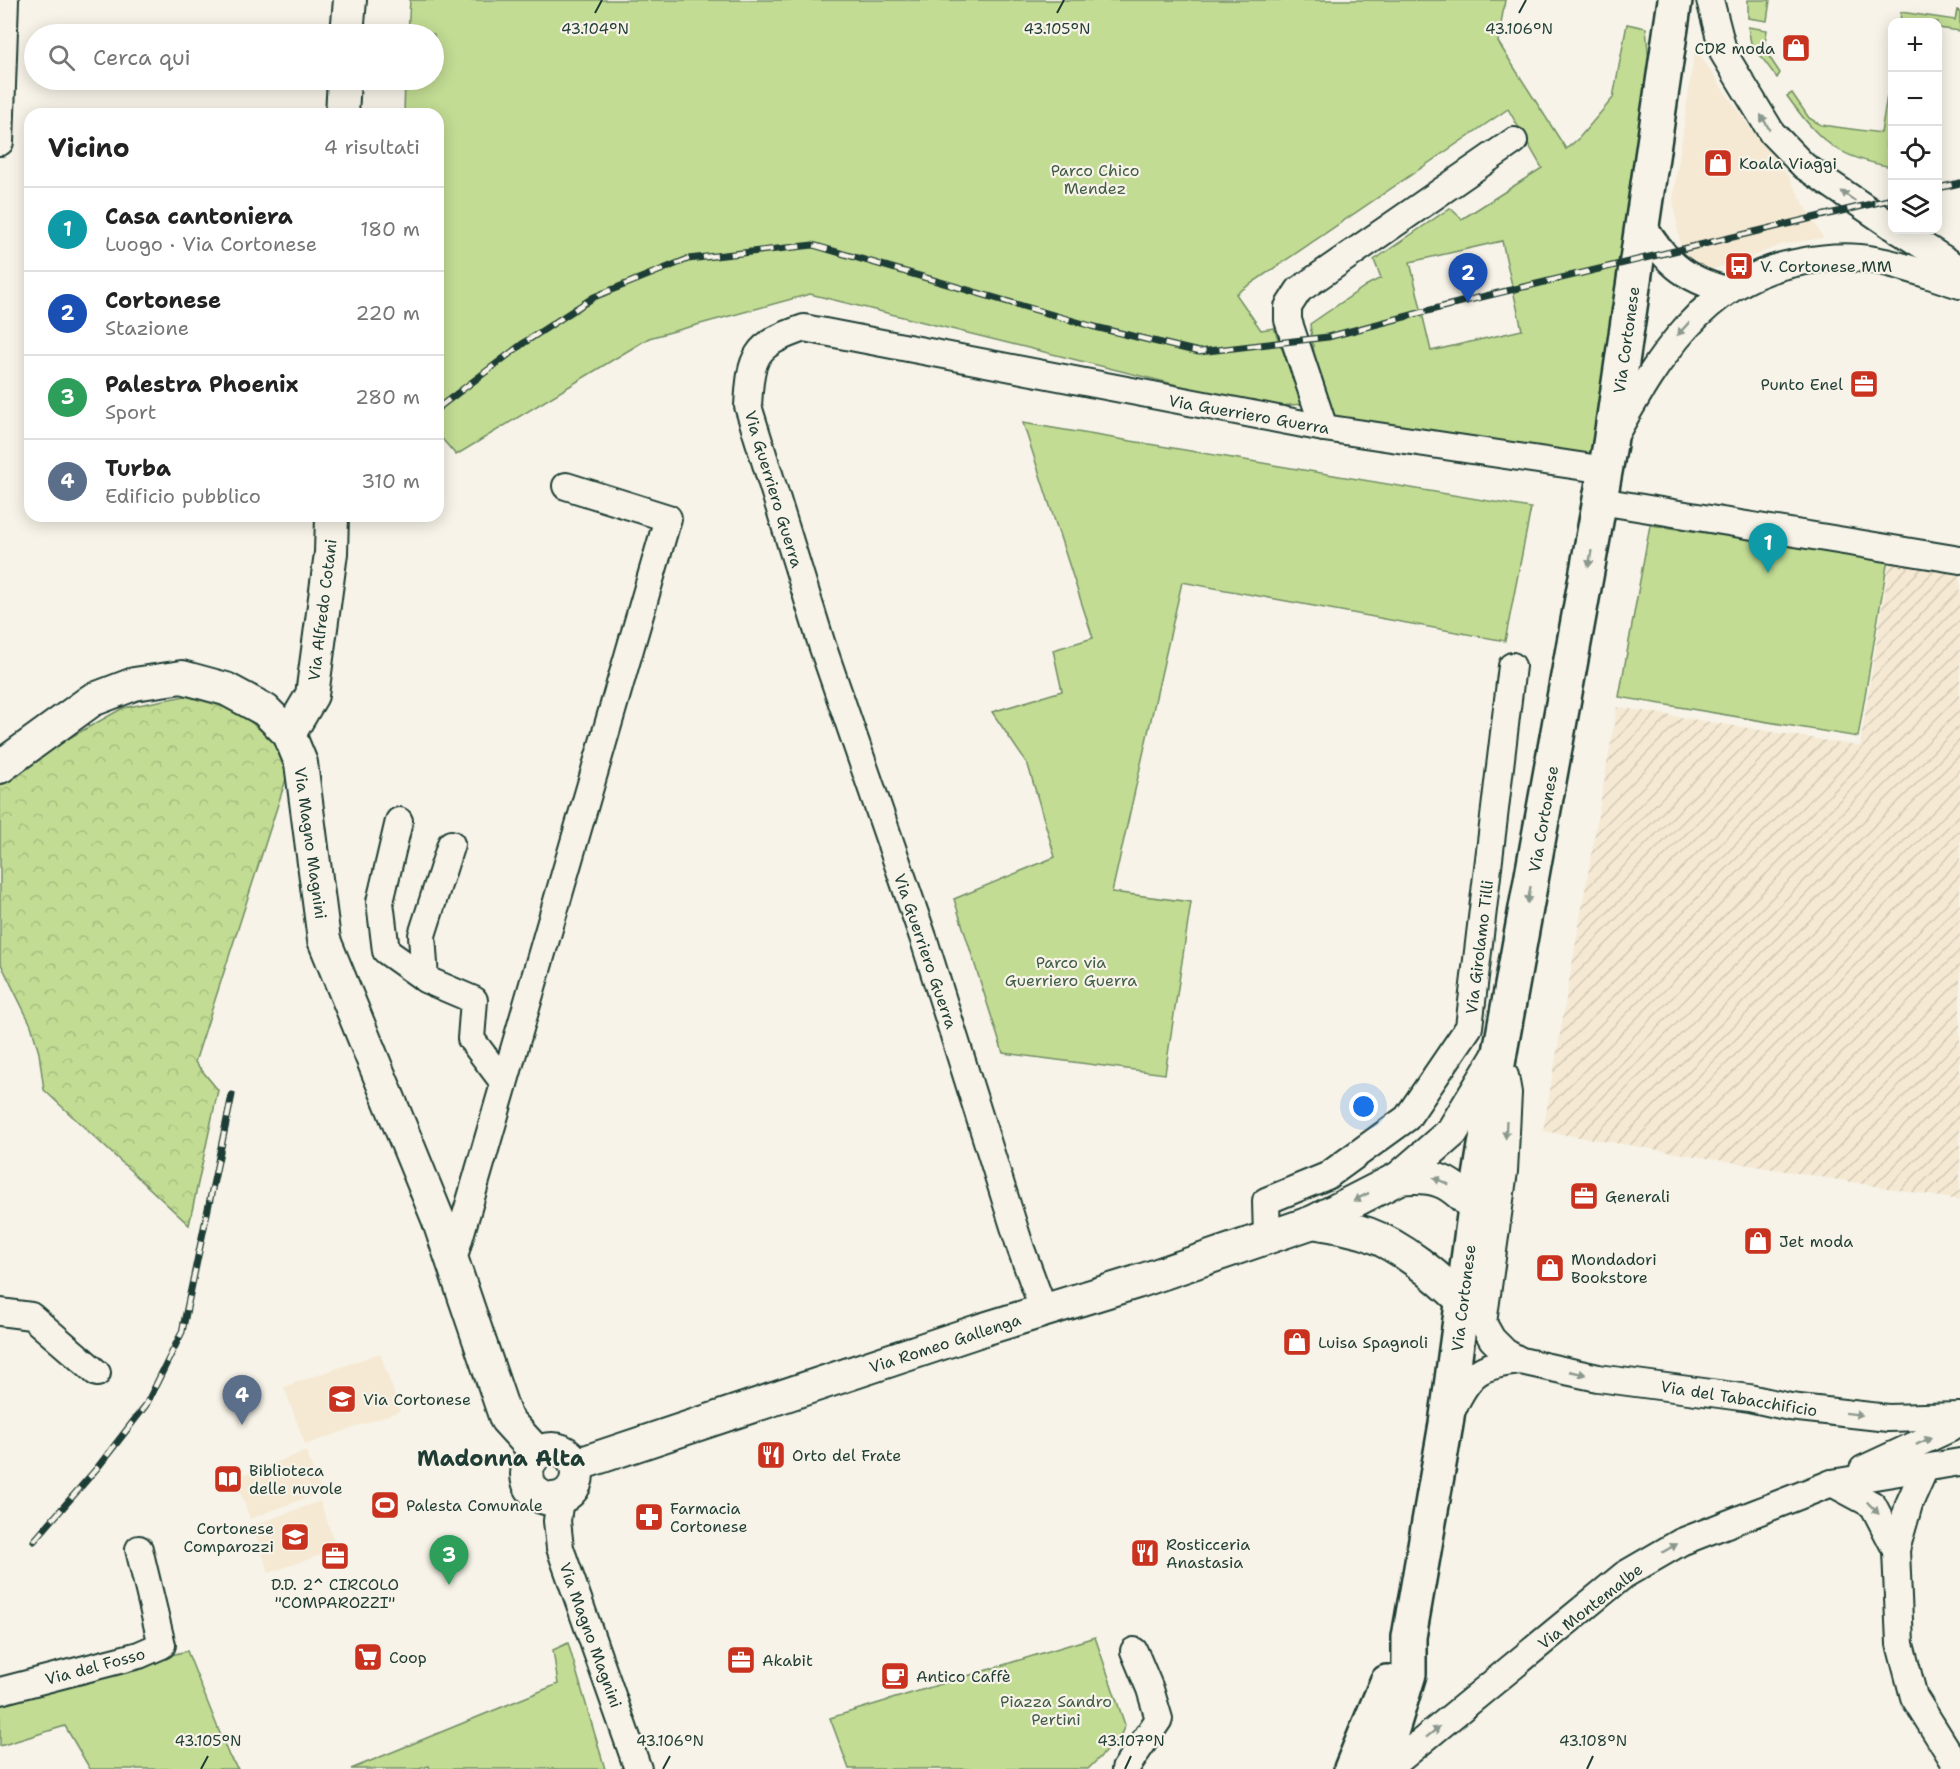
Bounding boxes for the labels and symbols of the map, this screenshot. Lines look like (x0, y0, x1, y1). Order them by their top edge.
text: 43.104°N (561, 19, 629, 39)
text: 43.105°N (1024, 19, 1090, 39)
text: 43.106°N (1485, 19, 1553, 39)
shop icon: CDR moda (1780, 32, 1812, 64)
place label: CDR moda (1695, 38, 1775, 59)
one-way arrow (1760, 114, 1771, 130)
shop icon: Koala Viaggi (1702, 147, 1734, 179)
place label: Koala Viaggi (1739, 153, 1837, 174)
park label: Parco Chico Mendez (1051, 160, 1139, 199)
one-way arrow (1840, 190, 1856, 202)
bus stop icon: V. Cortonese MM (1723, 250, 1755, 282)
pin: 2 (1448, 254, 1488, 303)
place label: V. Cortonese MM (1760, 256, 1892, 277)
street label: Via Cortonese (1609, 285, 1644, 395)
one-way arrow (1677, 321, 1690, 336)
office icon: Punto Enel (1848, 368, 1880, 400)
place label: Punto Enel (1760, 374, 1843, 395)
street label: Via Guerriero Guerra (1167, 390, 1331, 439)
street label: Via Guerriero Guerra (740, 408, 807, 570)
pin: 1 (1748, 524, 1788, 573)
street label: Via Alfredo Cotani (303, 538, 342, 682)
one-way arrow (1585, 550, 1594, 569)
street label: Via Cortonese (1524, 764, 1563, 874)
street label: Via Magno Magnini (289, 766, 332, 920)
street label: Via Guerriero Guerra (889, 871, 962, 1032)
street label: Via Girolamo Tilli (1461, 879, 1498, 1015)
one-way arrow (1524, 886, 1533, 905)
park label: Parco via Guerriero Guerra (1005, 952, 1137, 991)
your location (1349, 1092, 1378, 1121)
one-way arrow (1502, 1121, 1511, 1140)
one-way arrow (1432, 1176, 1450, 1186)
office icon: Generali (1568, 1180, 1600, 1212)
place label: Generali (1605, 1186, 1670, 1207)
one-way arrow (1353, 1192, 1370, 1202)
shop icon: Jet moda (1742, 1225, 1774, 1257)
place label: Jet moda (1779, 1231, 1853, 1252)
street label: Via Cortonese (1446, 1243, 1480, 1353)
place label: Mondadori Bookstore (1571, 1249, 1657, 1288)
shop icon: Mondadori Bookstore (1534, 1252, 1566, 1284)
street label: Via Romeo Gallenga (867, 1309, 1024, 1378)
shop icon: Luisa Spagnoli (1281, 1326, 1313, 1358)
place label: Luisa Spagnoli (1318, 1332, 1428, 1353)
one-way arrow (1569, 1369, 1587, 1379)
pin: 4 (222, 1376, 262, 1425)
street label: Via del Tabacchificio (1659, 1376, 1819, 1421)
school or university icon: Via Cortonese (326, 1383, 358, 1415)
place label: Via Cortonese (363, 1389, 471, 1410)
one-way arrow (1844, 1410, 1863, 1419)
one-way arrow (1915, 1436, 1933, 1446)
restaurant icon: Orto del Frate (755, 1439, 787, 1471)
district label: Madonna Alta (417, 1444, 585, 1473)
place label: Orto del Frate (792, 1445, 901, 1466)
place label: Biblioteca delle nuvole (249, 1460, 343, 1499)
library icon: Biblioteca delle nuvole (212, 1463, 244, 1495)
sports icon: Palesta Comunale (369, 1489, 401, 1521)
place label: Palesta Comunale (406, 1495, 543, 1516)
place label: Farmacia Cortonese (670, 1498, 747, 1537)
pharmacy icon: Farmacia Cortonese (633, 1501, 665, 1533)
one-way arrow (1866, 1501, 1880, 1515)
place label: Cortonese Comparozzi (184, 1518, 274, 1557)
school or university icon: Cortonese Comparozzi (279, 1521, 311, 1553)
place label: Rosticceria Anastasia (1166, 1534, 1250, 1573)
pin: 3 (430, 1536, 468, 1585)
restaurant icon: Rosticceria Anastasia (1129, 1537, 1161, 1569)
office icon: D.D. 2^ CIRCOLO "COMPAROZZI" (319, 1540, 351, 1572)
one-way arrow (1662, 1543, 1678, 1554)
street label: Via Montemalbe (1534, 1559, 1647, 1654)
street label: Via Magno Magnini (554, 1560, 627, 1711)
place label: D.D. 2^ CIRCOLO "COMPAROZZI" (271, 1574, 399, 1613)
supermarket icon: Coop (352, 1641, 384, 1673)
street label: Via del Fosso (43, 1643, 147, 1690)
office icon: Akabit (725, 1644, 757, 1676)
place label: Coop (389, 1647, 427, 1668)
place label: Akabit (762, 1650, 813, 1671)
cafe icon: Antico Caffè (879, 1660, 911, 1692)
place label: Antico Caffè (916, 1666, 1011, 1687)
park label: Piazza Sandro Pertini (1000, 1691, 1112, 1730)
one-way arrow (1425, 1726, 1440, 1739)
text: 43.105°N (175, 1731, 241, 1751)
text: 43.106°N (636, 1731, 704, 1751)
text: 43.107°N (1097, 1731, 1165, 1751)
text: 43.108°N (1559, 1731, 1627, 1751)

